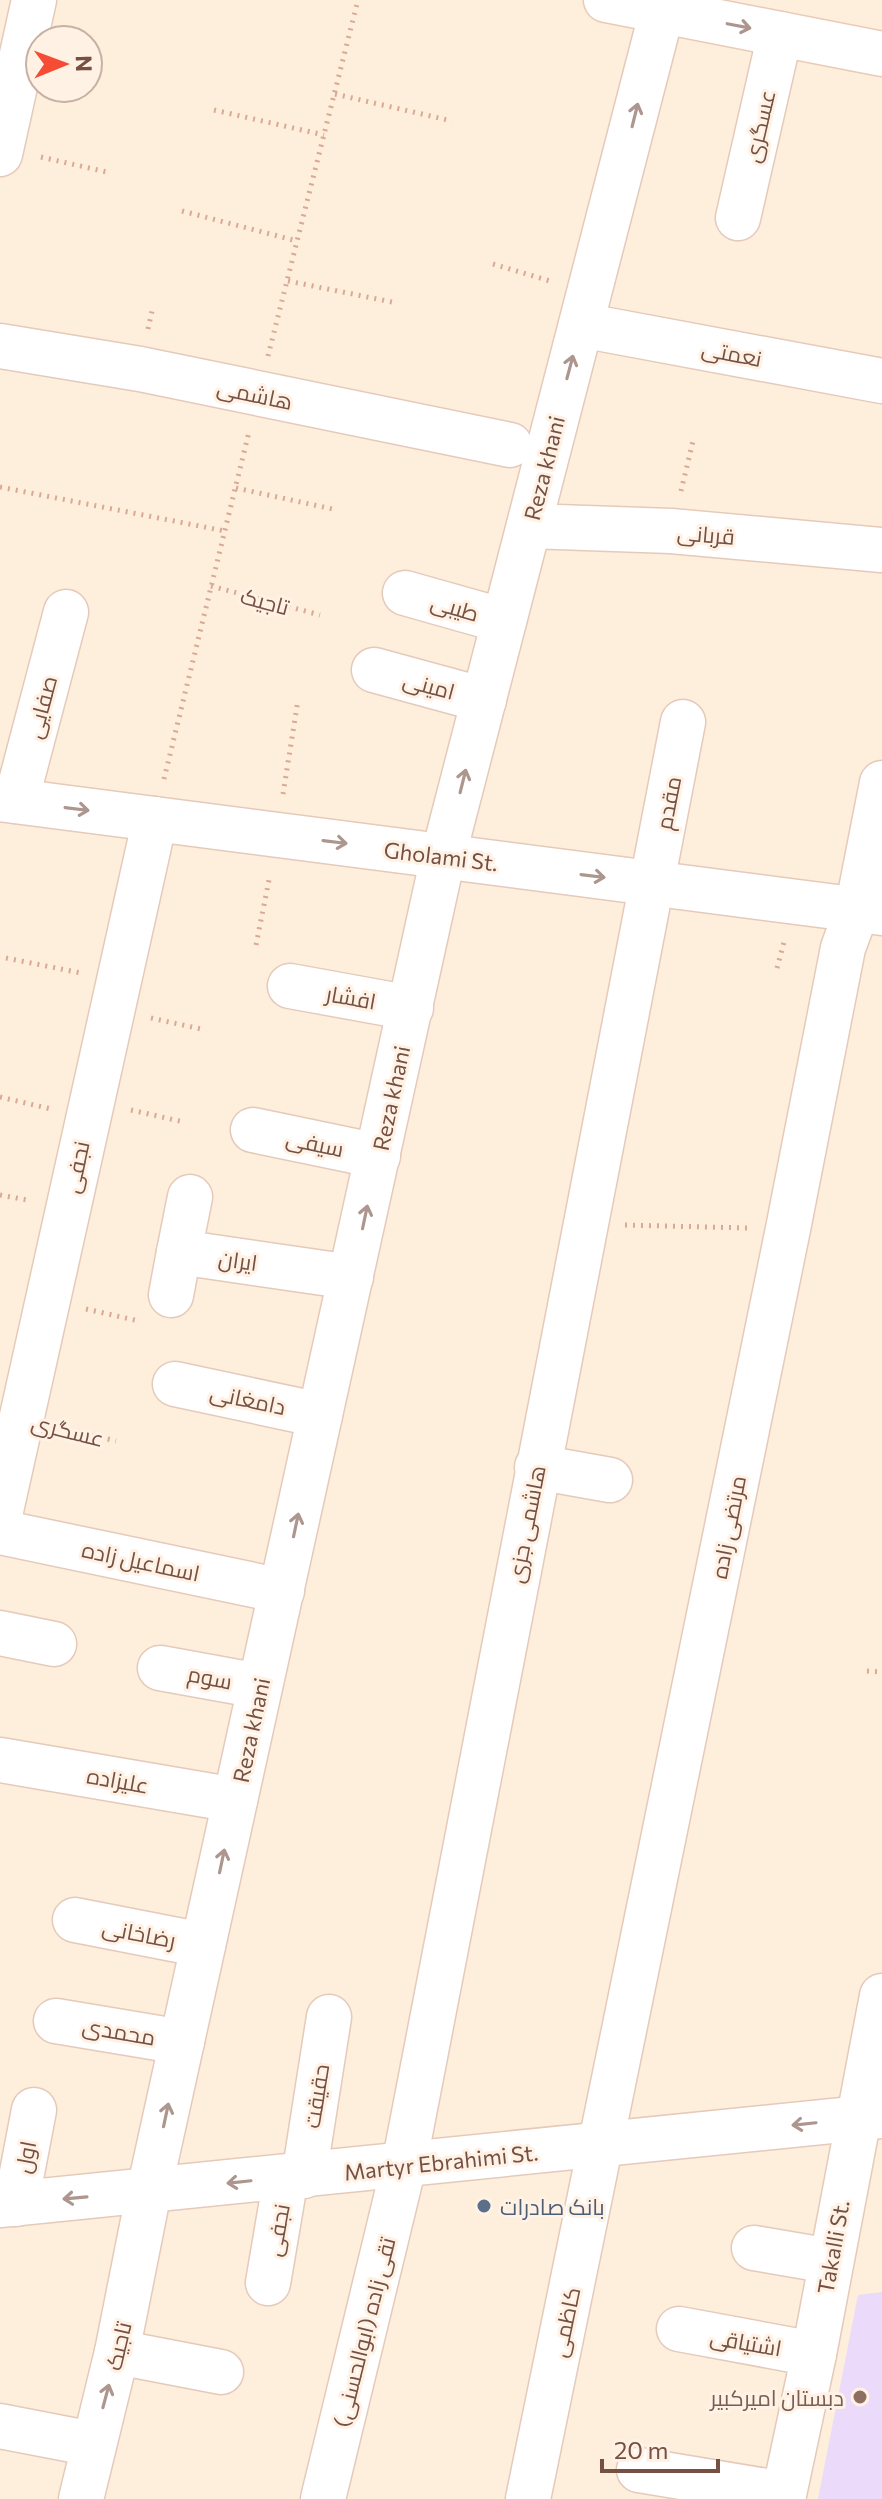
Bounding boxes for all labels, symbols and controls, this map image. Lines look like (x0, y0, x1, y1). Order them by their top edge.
one-way arrow (725, 19, 751, 34)
north arrow (24, 24, 104, 104)
text: N (71, 55, 98, 72)
street label: عسگری (738, 87, 780, 165)
one-way arrow (629, 103, 644, 128)
street label: نعمتی (699, 334, 764, 373)
one-way arrow (564, 354, 579, 380)
street label: هاشمی (215, 373, 295, 416)
street label: Reza khani (518, 413, 570, 523)
street label: قربانی (676, 518, 736, 551)
street label: تاجیک (238, 582, 292, 620)
street label: طیبی (428, 587, 482, 628)
street label: امینی (400, 665, 458, 706)
street label: صفایی (20, 673, 63, 742)
one-way arrow (456, 769, 471, 794)
street label: مقدم (650, 774, 689, 833)
one-way arrow (64, 802, 89, 817)
one-way arrow (321, 835, 348, 850)
street label: Gholami St. (382, 836, 500, 876)
one-way arrow (579, 868, 606, 883)
street label: افشار (322, 979, 378, 1015)
street label: Reza khani (367, 1043, 415, 1153)
street label: سیفی (284, 1124, 346, 1163)
street label: نجفی (57, 1138, 96, 1196)
one-way arrow (358, 1205, 373, 1230)
street label: ایران (217, 1244, 259, 1276)
street label: دامغانی (208, 1378, 288, 1421)
street label: عسگری (29, 1408, 107, 1452)
street label: هاشمی جزی (501, 1463, 552, 1585)
street label: مرتضی زاده (705, 1473, 752, 1581)
one-way arrow (289, 1513, 304, 1539)
street label: اسماعیل زاده (79, 1535, 202, 1588)
street label: سوم (185, 1659, 235, 1697)
street label: Reza khani (227, 1675, 275, 1785)
street label: علیزاده (85, 1761, 151, 1799)
one-way arrow (215, 1849, 230, 1875)
street label: رضاخانی (100, 1913, 178, 1954)
street label: محمدی (80, 2011, 158, 2051)
street label: حقیقت (298, 2062, 334, 2130)
one-way arrow (159, 2103, 174, 2129)
one-way arrow (791, 2117, 818, 2132)
street label: اول (9, 2138, 41, 2176)
street label: Martyr Ebrahimi St. (343, 2138, 539, 2186)
one-way arrow (226, 2175, 253, 2190)
one-way arrow (62, 2191, 89, 2206)
place label: بانک صادرات (500, 2193, 605, 2220)
marker: بانک صادرات (475, 2197, 493, 2215)
street label: Takalli St. (811, 2198, 855, 2296)
street label: نجفی (259, 2202, 296, 2258)
street label: تقی زاده (ابوالحسنی) (327, 2234, 402, 2430)
street label: کاظمی (544, 2285, 587, 2360)
street label: تاجیک (99, 2319, 137, 2373)
street label: اشتیاقی (708, 2322, 784, 2363)
one-way arrow (99, 2383, 114, 2409)
place label: دبستان امیرکبیر (708, 2384, 844, 2411)
marker: دبستان امیرکبیر (851, 2388, 869, 2406)
scale bar (602, 2423, 718, 2473)
text: 20 m (614, 2435, 668, 2464)

